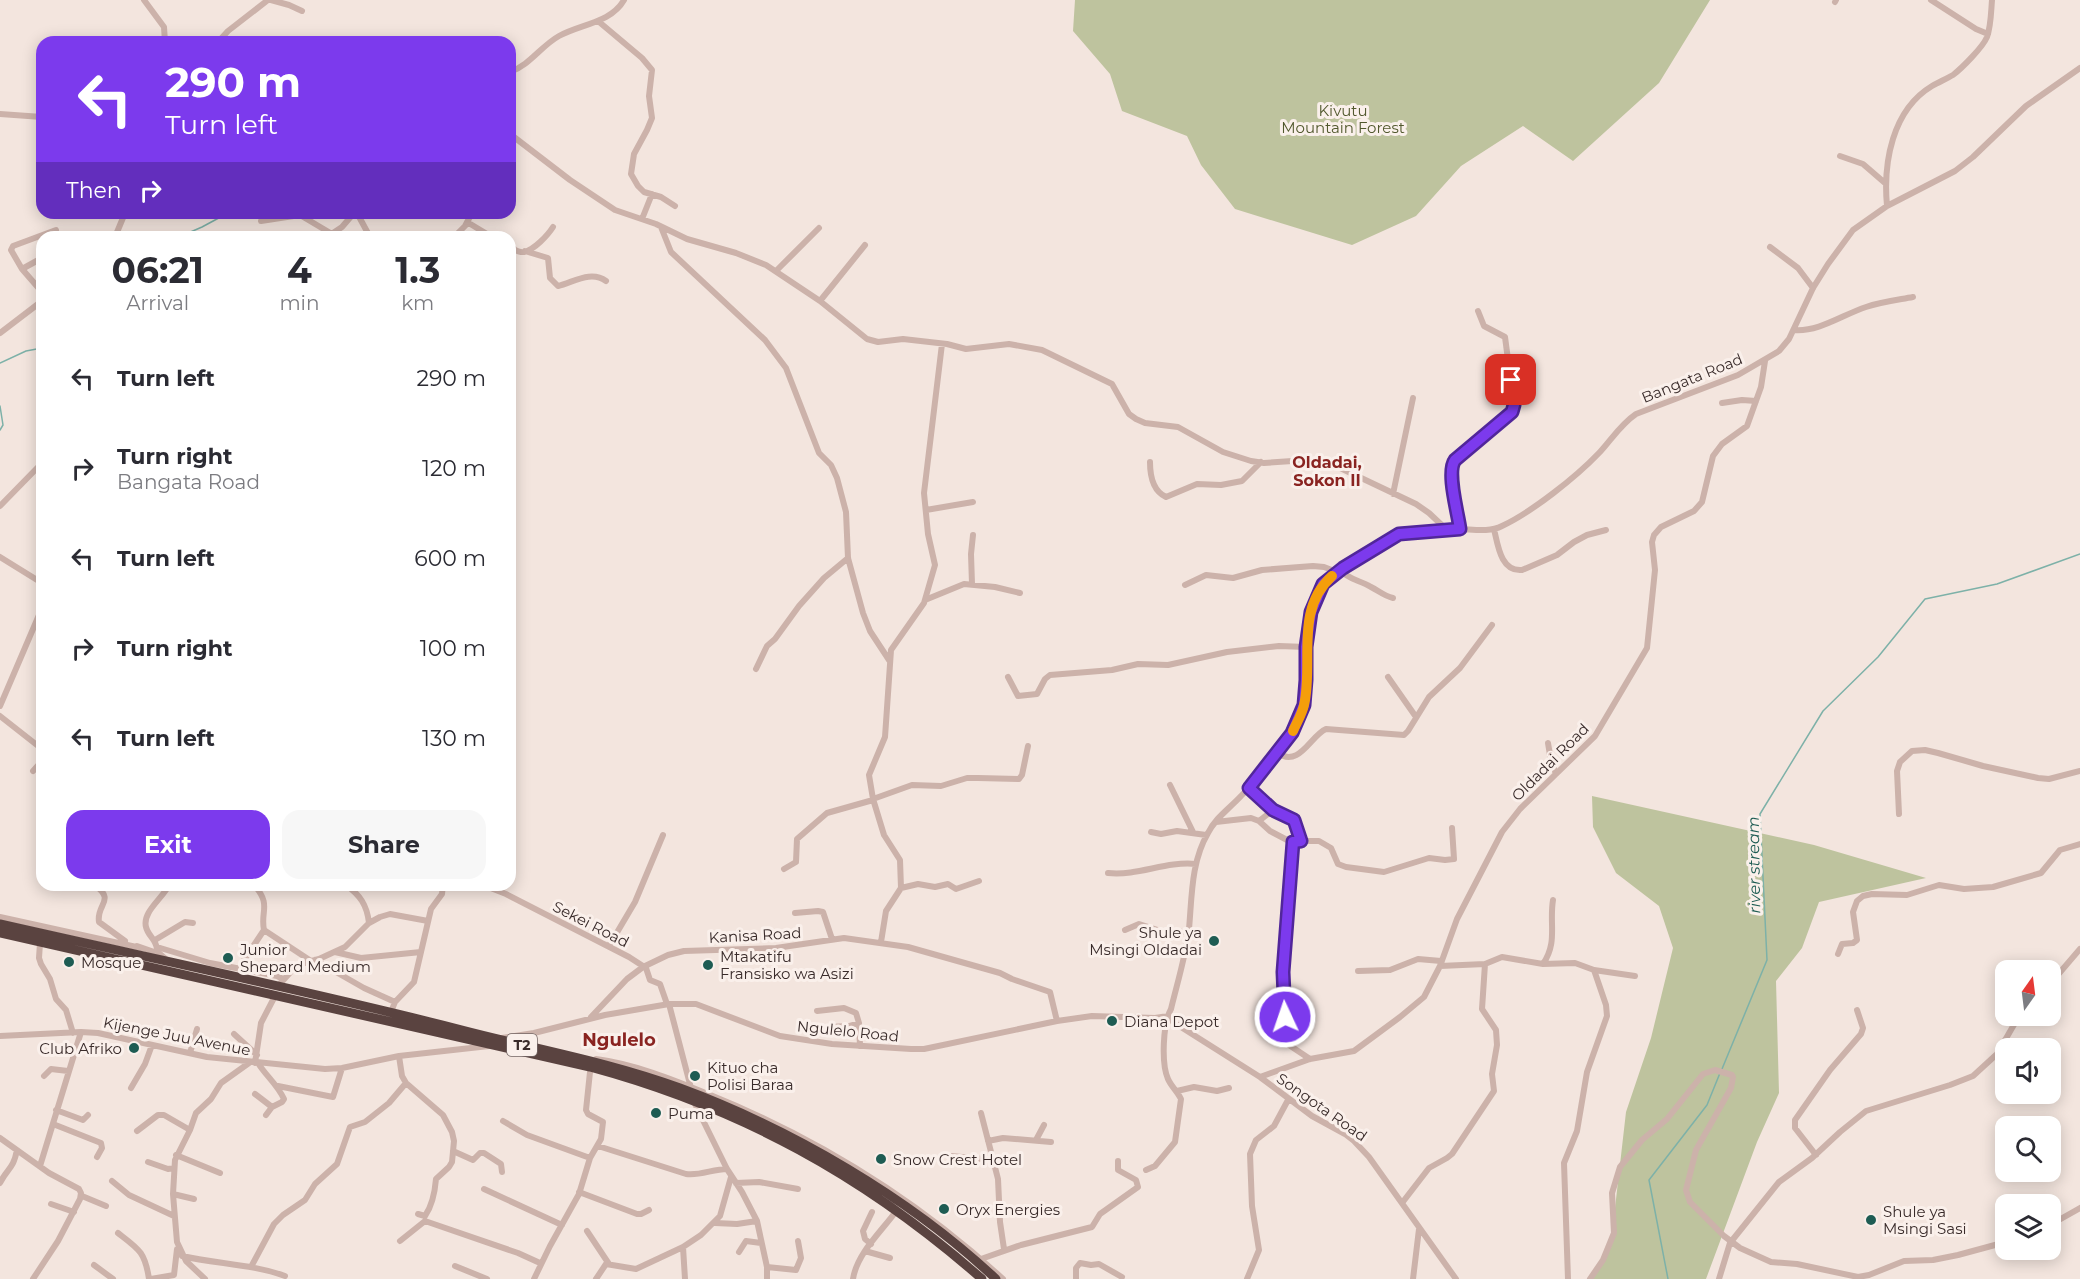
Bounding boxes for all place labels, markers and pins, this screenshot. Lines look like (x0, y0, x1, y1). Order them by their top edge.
pin (1485, 354, 1536, 405)
place label: Shule ya Msingi Oldadai (1089, 923, 1202, 959)
marker: Shule ya Msingi Oldadai (1207, 934, 1221, 948)
place label: Junior Shepard Medium (239, 940, 371, 976)
place label: Mtakatifu Fransisko wa Asizi (720, 947, 854, 983)
marker: Junior Shepard Medium (221, 951, 235, 965)
place label: Mosque (81, 953, 141, 972)
marker: Mosque (62, 955, 76, 969)
marker: Mtakatifu Fransisko wa Asizi (701, 958, 715, 972)
place label: Diana Depot (1124, 1012, 1219, 1031)
marker: Diana Depot (1105, 1014, 1119, 1028)
place label: Club Afriko (39, 1039, 122, 1058)
marker: Club Afriko (127, 1041, 141, 1055)
place label: Kituo cha Polisi Baraa (707, 1058, 794, 1094)
marker: Kituo cha Polisi Baraa (688, 1069, 702, 1083)
place label: Puma (668, 1104, 714, 1123)
marker: Puma (649, 1106, 663, 1120)
place label: Snow Crest Hotel (893, 1150, 1022, 1169)
marker: Snow Crest Hotel (874, 1152, 888, 1166)
place label: Oryx Energies (956, 1200, 1060, 1219)
marker: Oryx Energies (937, 1202, 951, 1216)
place label: Shule ya Msingi Sasi (1883, 1202, 1967, 1238)
marker: Shule ya Msingi Sasi (1864, 1213, 1878, 1227)

